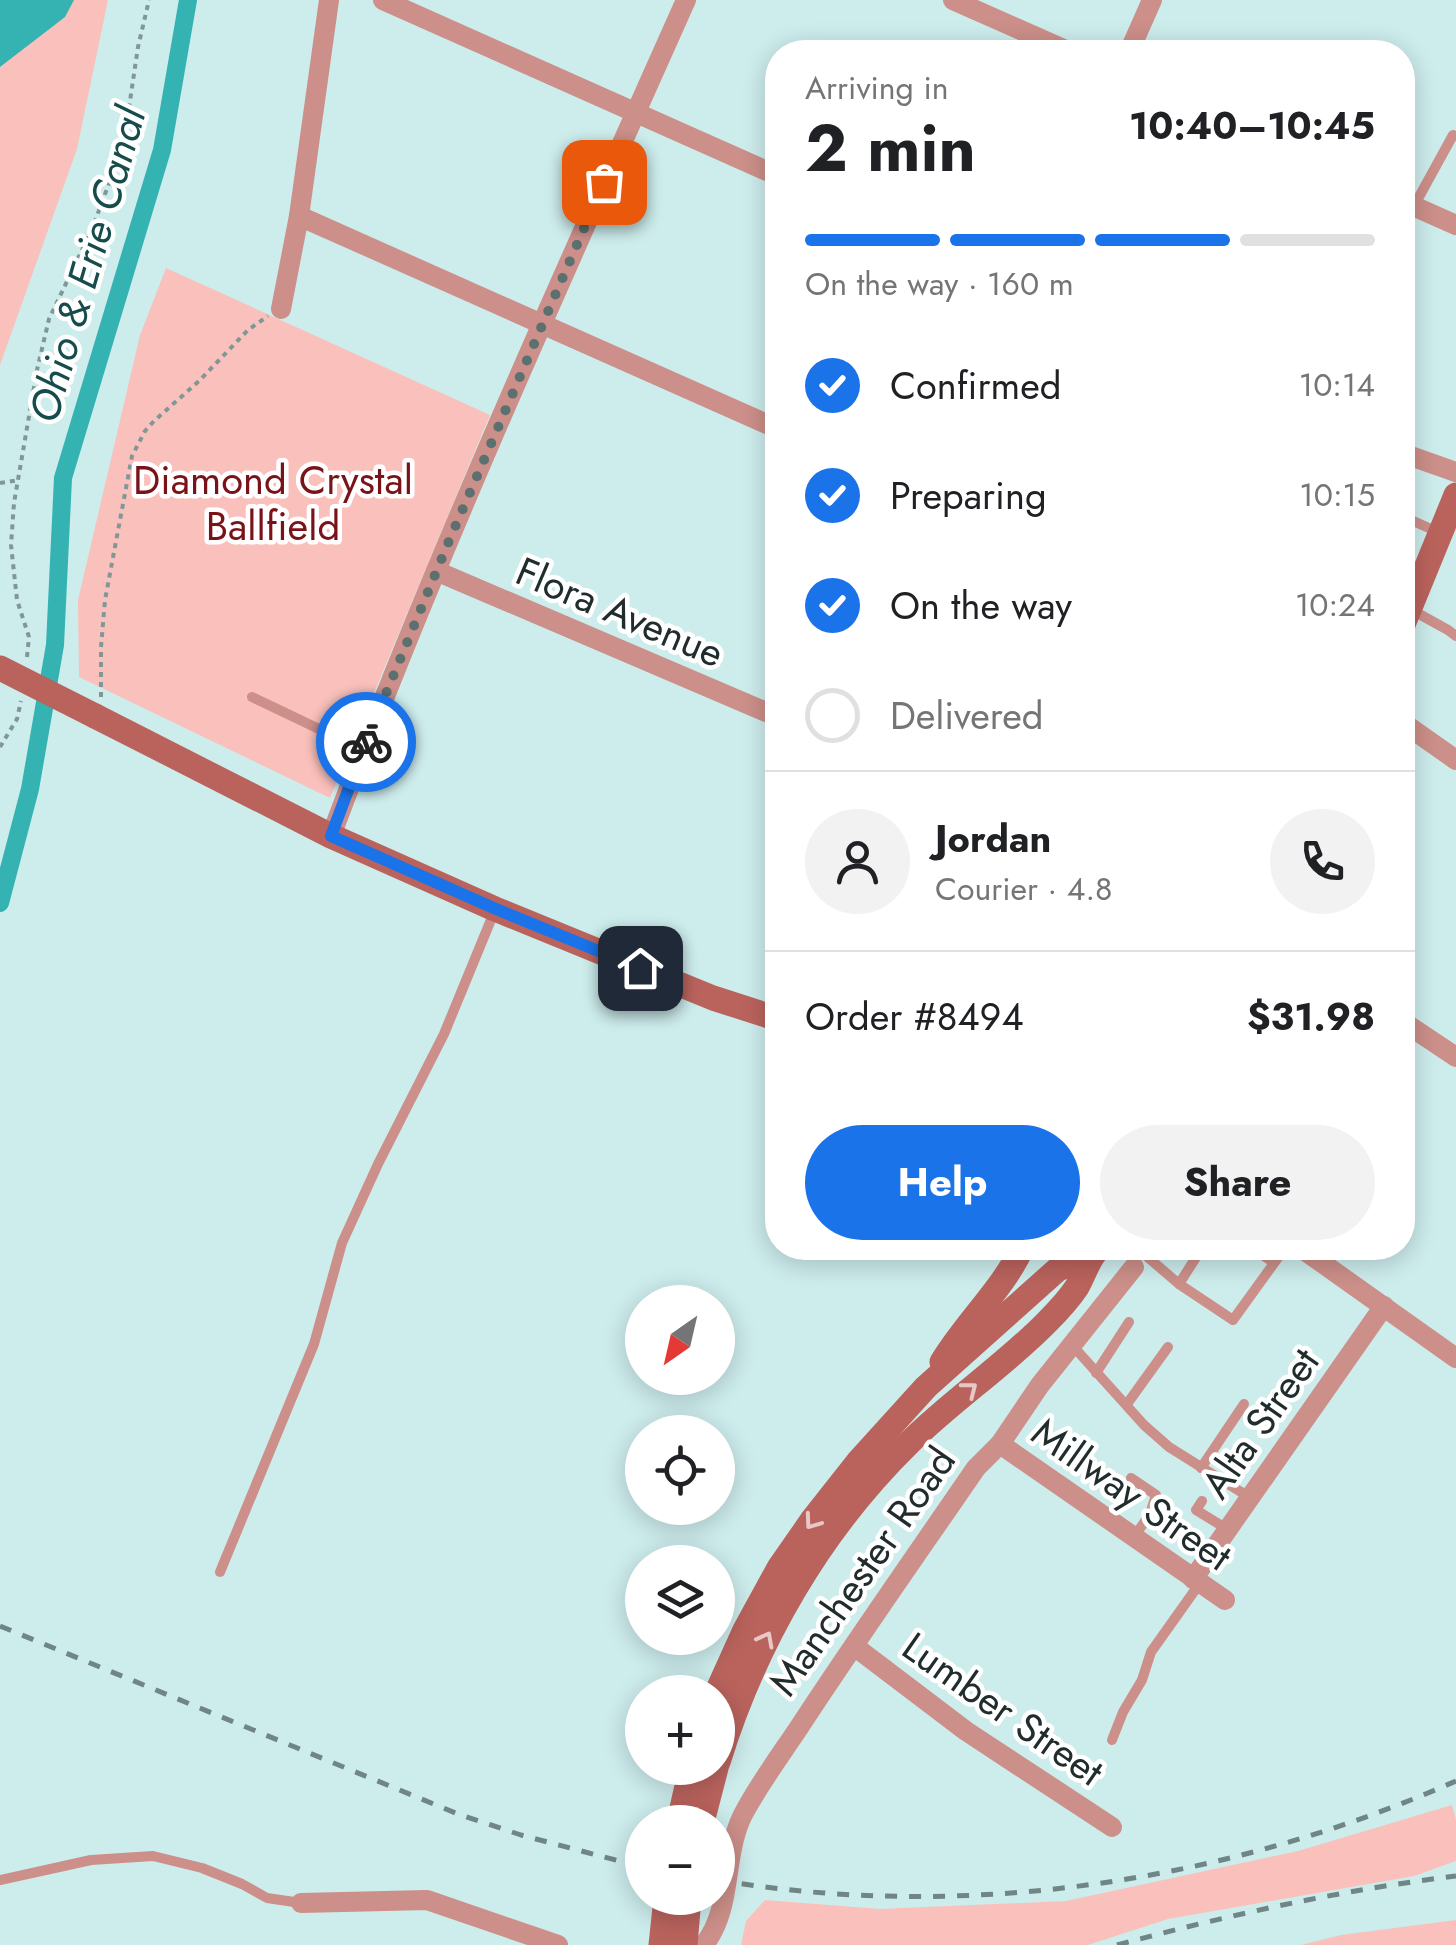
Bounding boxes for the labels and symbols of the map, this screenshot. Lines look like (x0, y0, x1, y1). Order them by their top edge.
water label: Ohio & Erie Canal (13, 99, 162, 430)
pin (562, 140, 647, 225)
park label: Diamond Crystal Ballfield (133, 451, 413, 555)
street label: Flora Avenue (507, 542, 733, 682)
courier (316, 692, 416, 792)
pin (598, 926, 683, 1011)
north arrow (625, 1285, 735, 1395)
street label: Alta Street (1187, 1336, 1333, 1510)
one-way arrow (958, 1383, 976, 1400)
street label: Millway Street (1020, 1404, 1244, 1585)
street label: Manchester Road (755, 1435, 969, 1707)
one-way arrow (806, 1511, 823, 1529)
street label: Lumber Street (891, 1618, 1116, 1800)
one-way arrow (754, 1632, 774, 1650)

